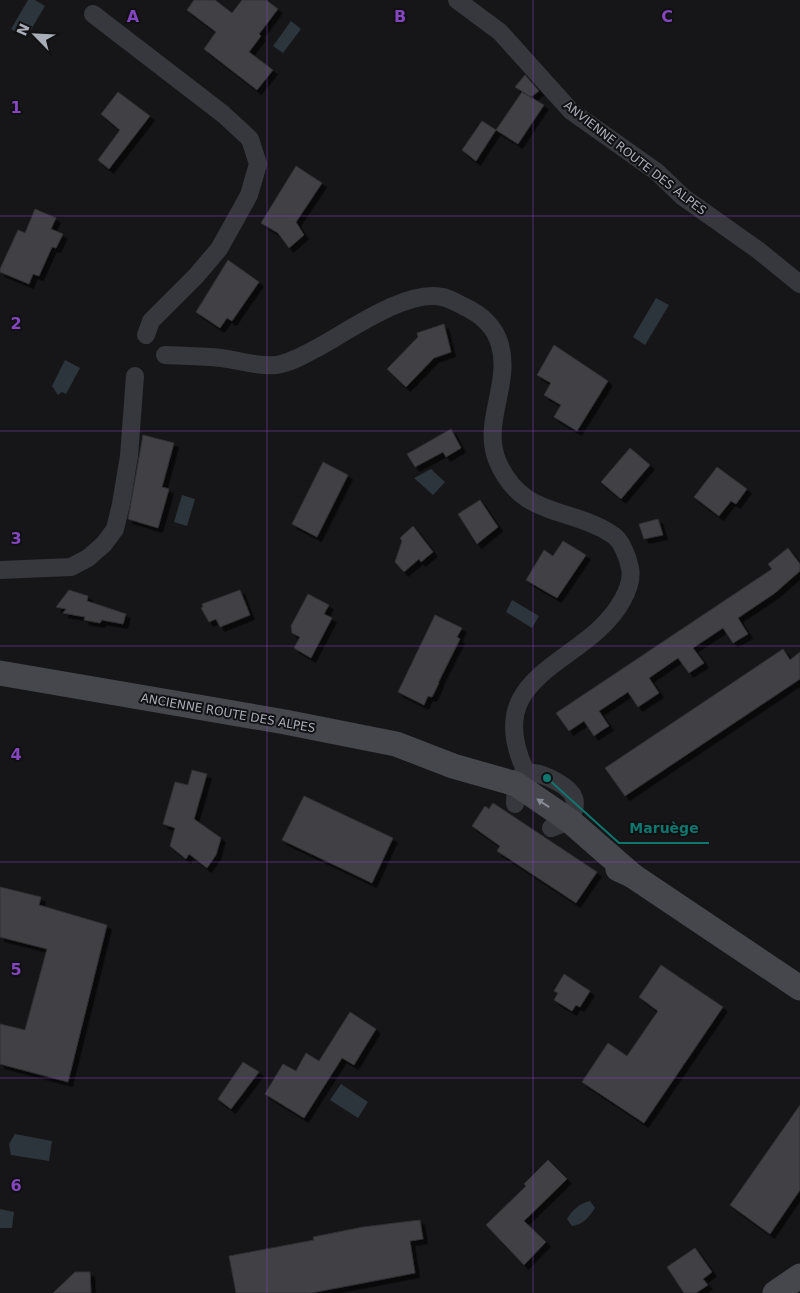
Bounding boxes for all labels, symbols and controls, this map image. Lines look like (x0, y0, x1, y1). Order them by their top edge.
text: A (127, 7, 140, 26)
text: B (394, 7, 406, 26)
text: C (661, 7, 673, 26)
north arrow (10, 10, 60, 60)
text: N (13, 21, 33, 38)
text: 1 (10, 98, 22, 117)
street label: ANVIENNE ROUTE DES ALPES (561, 98, 709, 218)
text: 2 (10, 314, 22, 333)
text: 3 (10, 529, 22, 548)
street label: ANCIENNE ROUTE DES ALPES (140, 691, 316, 735)
text: 4 (10, 745, 22, 764)
one-way arrow (536, 798, 549, 808)
callout: Maruège (619, 814, 709, 843)
text: Maruège (629, 820, 699, 836)
text: 5 (10, 960, 22, 979)
text: 6 (10, 1176, 22, 1195)

